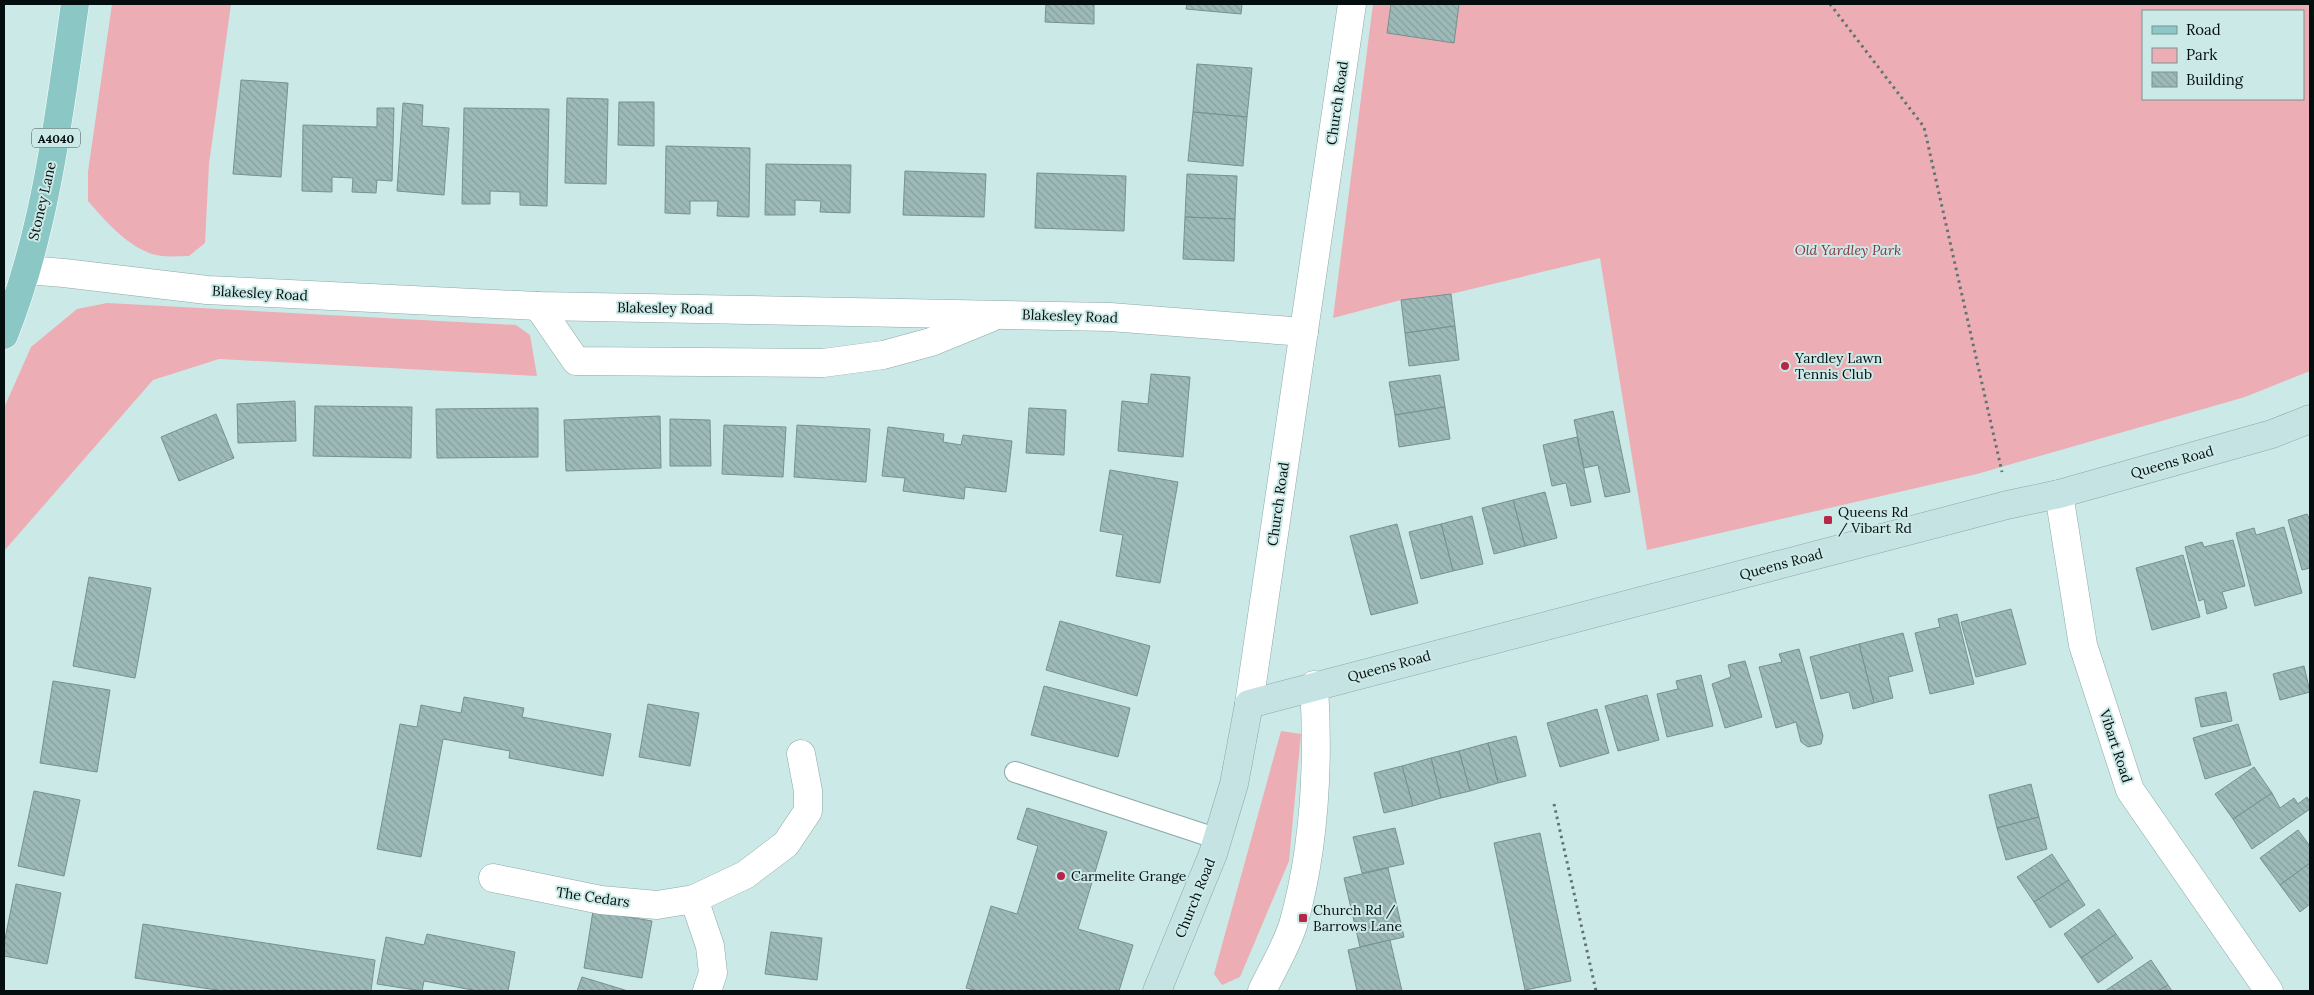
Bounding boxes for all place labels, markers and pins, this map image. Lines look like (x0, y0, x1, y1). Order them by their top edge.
place label: Yardley Lawn Tennis Club (1794, 349, 1883, 383)
marker: Yardley Lawn Tennis Club (1779, 360, 1791, 372)
place label: Queens Rd / Vibart Rd (1838, 503, 1912, 537)
marker: Queens Rd / Vibart Rd (1822, 514, 1834, 526)
place label: Carmelite Grange (1071, 867, 1187, 885)
marker: Carmelite Grange (1055, 870, 1067, 882)
place label: Church Rd / Barrows Lane (1313, 901, 1403, 935)
marker: Church Rd / Barrows Lane (1297, 912, 1309, 924)

